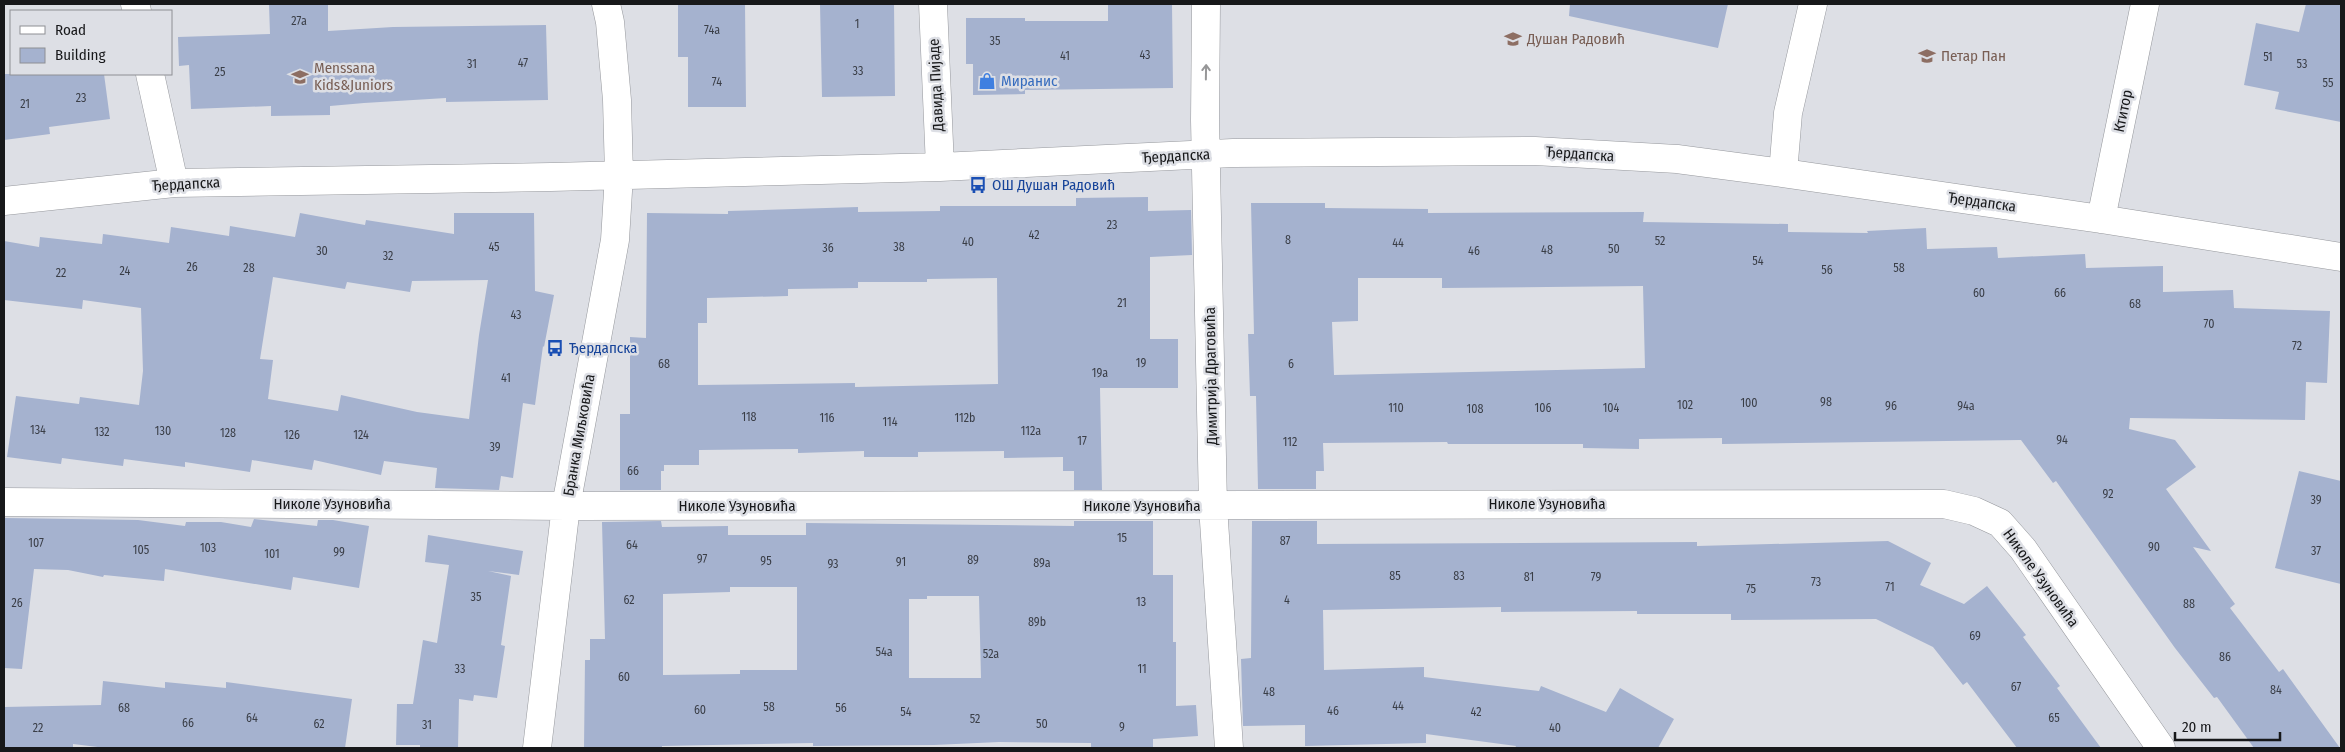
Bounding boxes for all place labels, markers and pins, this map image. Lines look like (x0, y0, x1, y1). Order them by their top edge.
school or university icon: Душан Радовић (1503, 29, 1523, 49)
place label: Душан Радовић (1526, 30, 1625, 48)
school or university icon: Петар Пан (1917, 46, 1937, 66)
place label: Петар Пан (1941, 47, 2006, 65)
place label: Menssana Kids&Juniors (314, 59, 393, 94)
school or university icon: Menssana Kids&Juniors (290, 67, 310, 87)
shop icon: Миранис (977, 71, 997, 91)
place label: Миранис (1001, 72, 1058, 90)
bus stop icon: ОШ Душан Радовић (968, 175, 988, 195)
place label: ОШ Душан Радовић (992, 176, 1115, 194)
bus stop icon: Ђердапска (545, 338, 565, 358)
place label: Ђердапска (569, 339, 637, 357)

